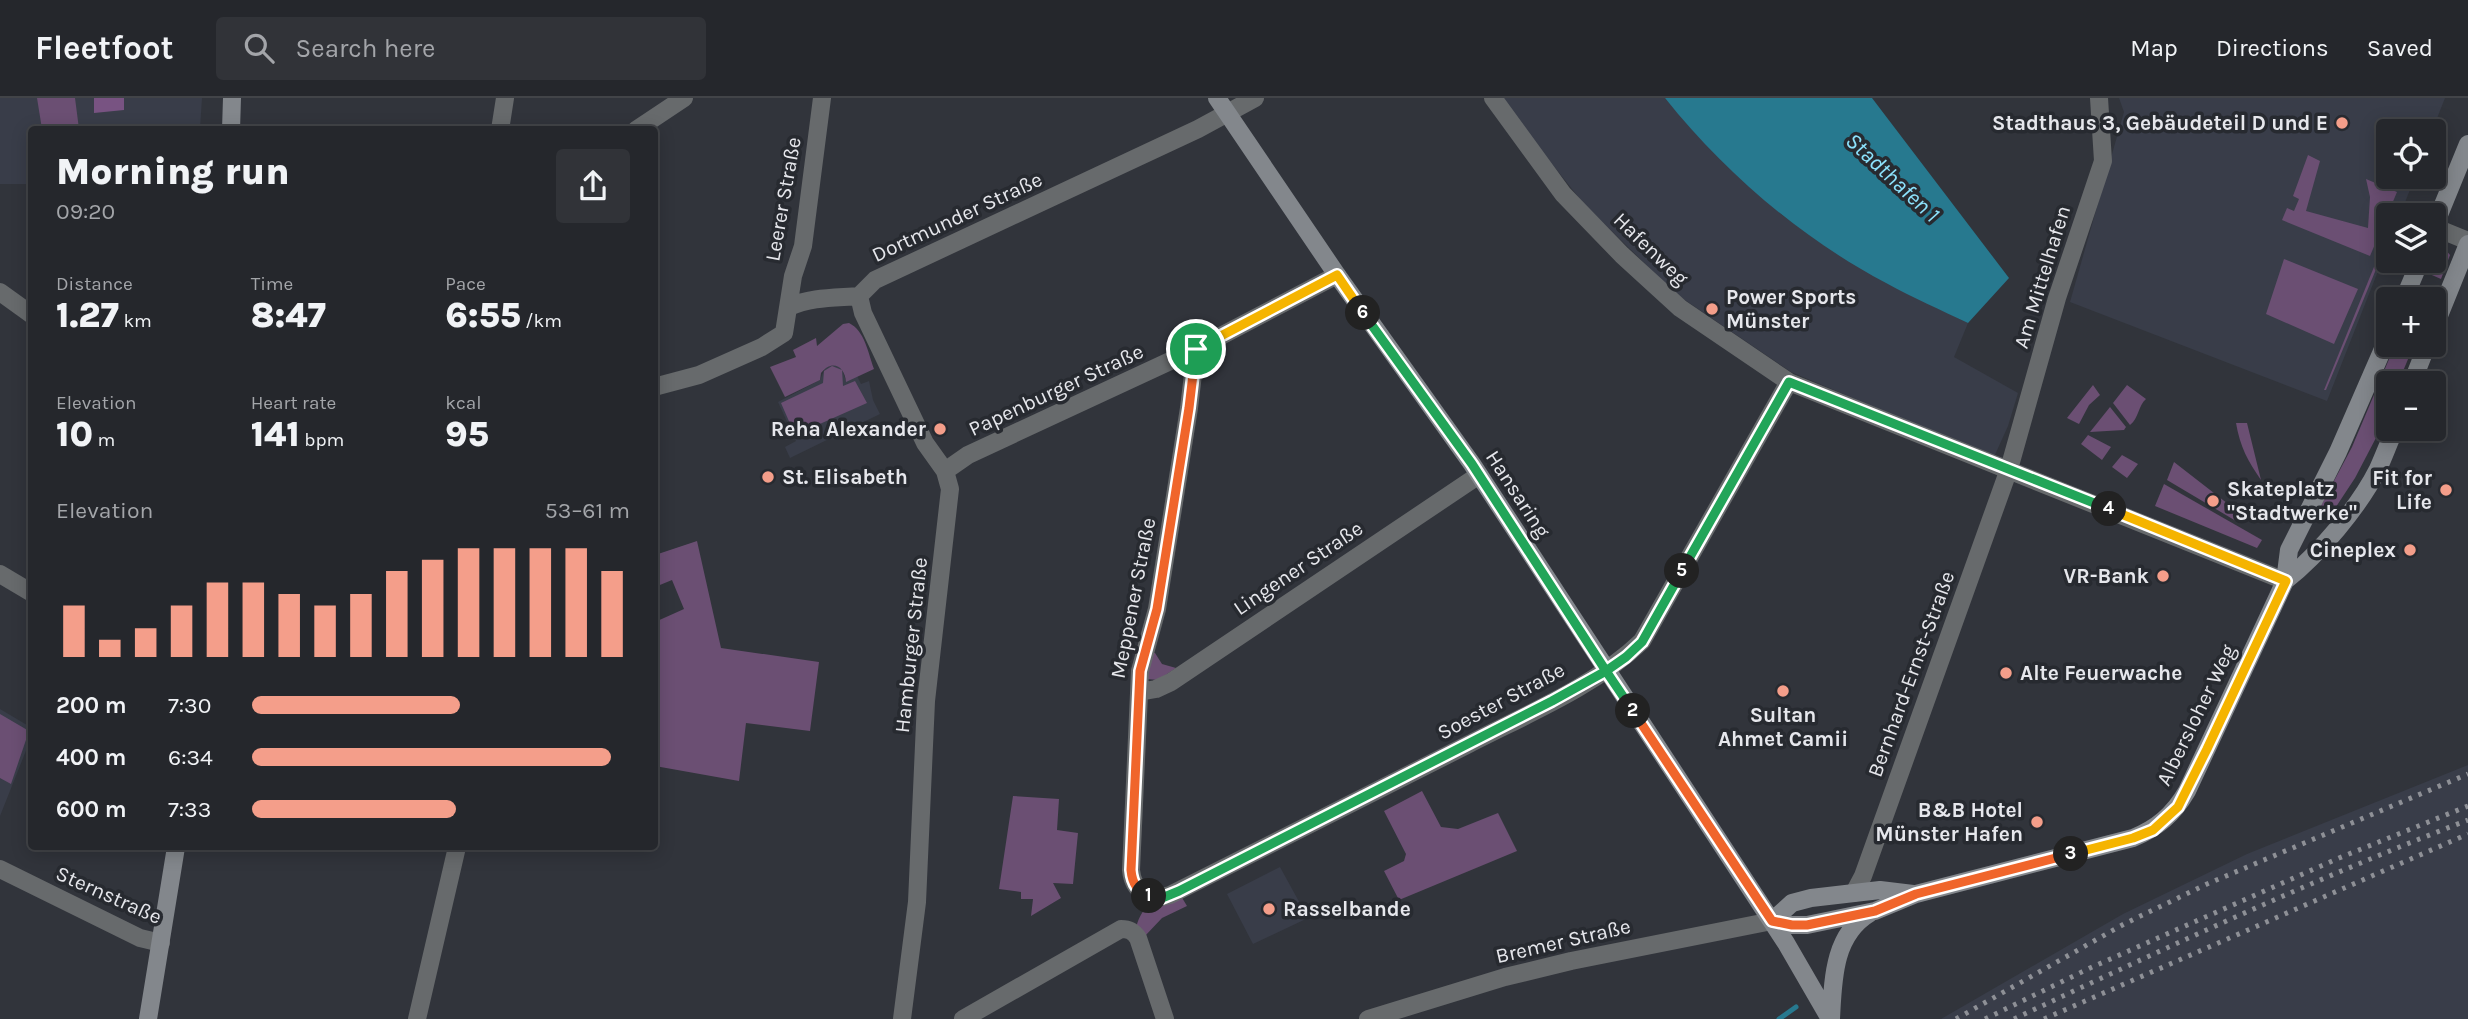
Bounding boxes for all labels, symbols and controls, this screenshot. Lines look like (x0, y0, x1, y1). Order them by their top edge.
search box (216, 17, 706, 80)
text: Fleetfoot (35, 29, 174, 67)
icon: search (240, 29, 278, 67)
text: Search here (296, 33, 435, 64)
text: Map (2130, 34, 2178, 62)
text: Directions (2216, 34, 2329, 62)
text: Saved (2367, 34, 2433, 62)
place label: Stadthaus 3, Gebäudeteil D und E (1992, 111, 2328, 135)
marker: Stadthaus 3, Gebäudeteil D und E (2334, 115, 2350, 131)
map controls (2376, 119, 2446, 441)
button: locate (2376, 119, 2446, 189)
water label: Stadthafen 1 (1840, 127, 1945, 228)
street label: Leerer Straße (760, 135, 806, 263)
text: Morning run (56, 149, 290, 194)
button: share (556, 149, 630, 223)
street label: Dortmunder Straße (868, 167, 1046, 267)
text: 09:20 (56, 198, 115, 225)
street label: Am Mittelhafen (2009, 203, 2075, 351)
button: layers (2376, 203, 2446, 273)
street label: Hafenweg (1609, 208, 1693, 290)
text: Distance (56, 273, 133, 295)
text: Time (251, 273, 293, 295)
text: Pace (445, 273, 486, 295)
place label: Power Sports Münster (1726, 285, 1856, 333)
button: + (2376, 287, 2446, 357)
text: 1.27 (56, 295, 119, 336)
text: 8:47 (251, 295, 326, 336)
text: 6:55 (445, 295, 521, 336)
pin: 6 (1346, 296, 1380, 330)
text: 6 (1357, 301, 1368, 323)
marker: Power Sports Münster (1704, 301, 1720, 317)
text: km (119, 310, 152, 332)
text: /km (521, 310, 562, 332)
pin (1166, 319, 1226, 379)
icon: arrive (1177, 330, 1215, 368)
street label: Papenburger Straße (965, 339, 1147, 441)
button: − (2376, 371, 2446, 441)
text: Elevation (56, 392, 136, 414)
text: Heart rate (251, 392, 336, 414)
text: kcal (445, 392, 482, 414)
text: 10 (56, 414, 93, 455)
text: 141 (251, 414, 300, 455)
text: 95 (445, 414, 489, 455)
place label: Reha Alexander (771, 417, 927, 441)
marker: Reha Alexander (932, 421, 948, 437)
text: m (93, 429, 115, 451)
text: bpm (300, 429, 344, 451)
street label: Hansaring (1481, 446, 1555, 542)
place label: St. Elisabeth (782, 465, 908, 489)
place label: Fit for Life (2372, 466, 2433, 514)
marker: St. Elisabeth (760, 469, 776, 485)
place label: Skateplatz "Stadtwerke" (2227, 477, 2357, 525)
marker: Fit for Life (2438, 482, 2454, 498)
pin: 4 (2092, 492, 2126, 526)
marker: Skateplatz "Stadtwerke" (2205, 493, 2221, 509)
text: Elevation (56, 497, 153, 524)
text: 53–61 m (545, 497, 630, 524)
text: 4 (2103, 497, 2114, 519)
street label: Meppener Straße (1106, 516, 1160, 680)
street label: Lingener Straße (1229, 516, 1367, 620)
place label: Cineplex (2310, 538, 2396, 562)
marker: Cineplex (2402, 542, 2418, 558)
pin: 5 (1664, 554, 1700, 588)
street label: Hamburger Straße (890, 556, 932, 734)
text: 5 (1676, 559, 1687, 581)
place label: VR-Bank (2064, 564, 2150, 588)
street label: Bernhard-Ernst-Straße (1863, 568, 1959, 780)
marker: VR-Bank (2155, 568, 2171, 584)
street label: Albersloher Weg (2151, 640, 2241, 789)
street label: Soester Straße (1433, 657, 1569, 745)
place label: Alte Feuerwache (2020, 661, 2182, 685)
marker: Alte Feuerwache (1998, 665, 2014, 681)
marker: Sultan Ahmet Camii (1775, 683, 1791, 699)
text: 200 m (56, 692, 127, 719)
text: 7:30 (168, 692, 211, 719)
pin: 2 (1616, 694, 1650, 728)
text: 2 (1627, 699, 1638, 721)
place label: Sultan Ahmet Camii (1718, 703, 1848, 751)
text: 400 m (56, 744, 126, 771)
text: 6:34 (168, 744, 213, 771)
text: 600 m (56, 796, 127, 823)
text: 7:33 (168, 796, 211, 823)
place label: B&B Hotel Münster Hafen (1875, 798, 2023, 846)
marker: B&B Hotel Münster Hafen (2029, 814, 2045, 830)
pin: 3 (2054, 836, 2088, 872)
text: 3 (2065, 842, 2076, 864)
street label: Sternstraße (52, 861, 166, 929)
pin: 1 (1132, 878, 1166, 914)
text: 1 (1145, 884, 1152, 906)
place label: Rasselbande (1283, 897, 1411, 921)
marker: Rasselbande (1261, 901, 1277, 917)
street label: Bremer Straße (1493, 914, 1633, 968)

